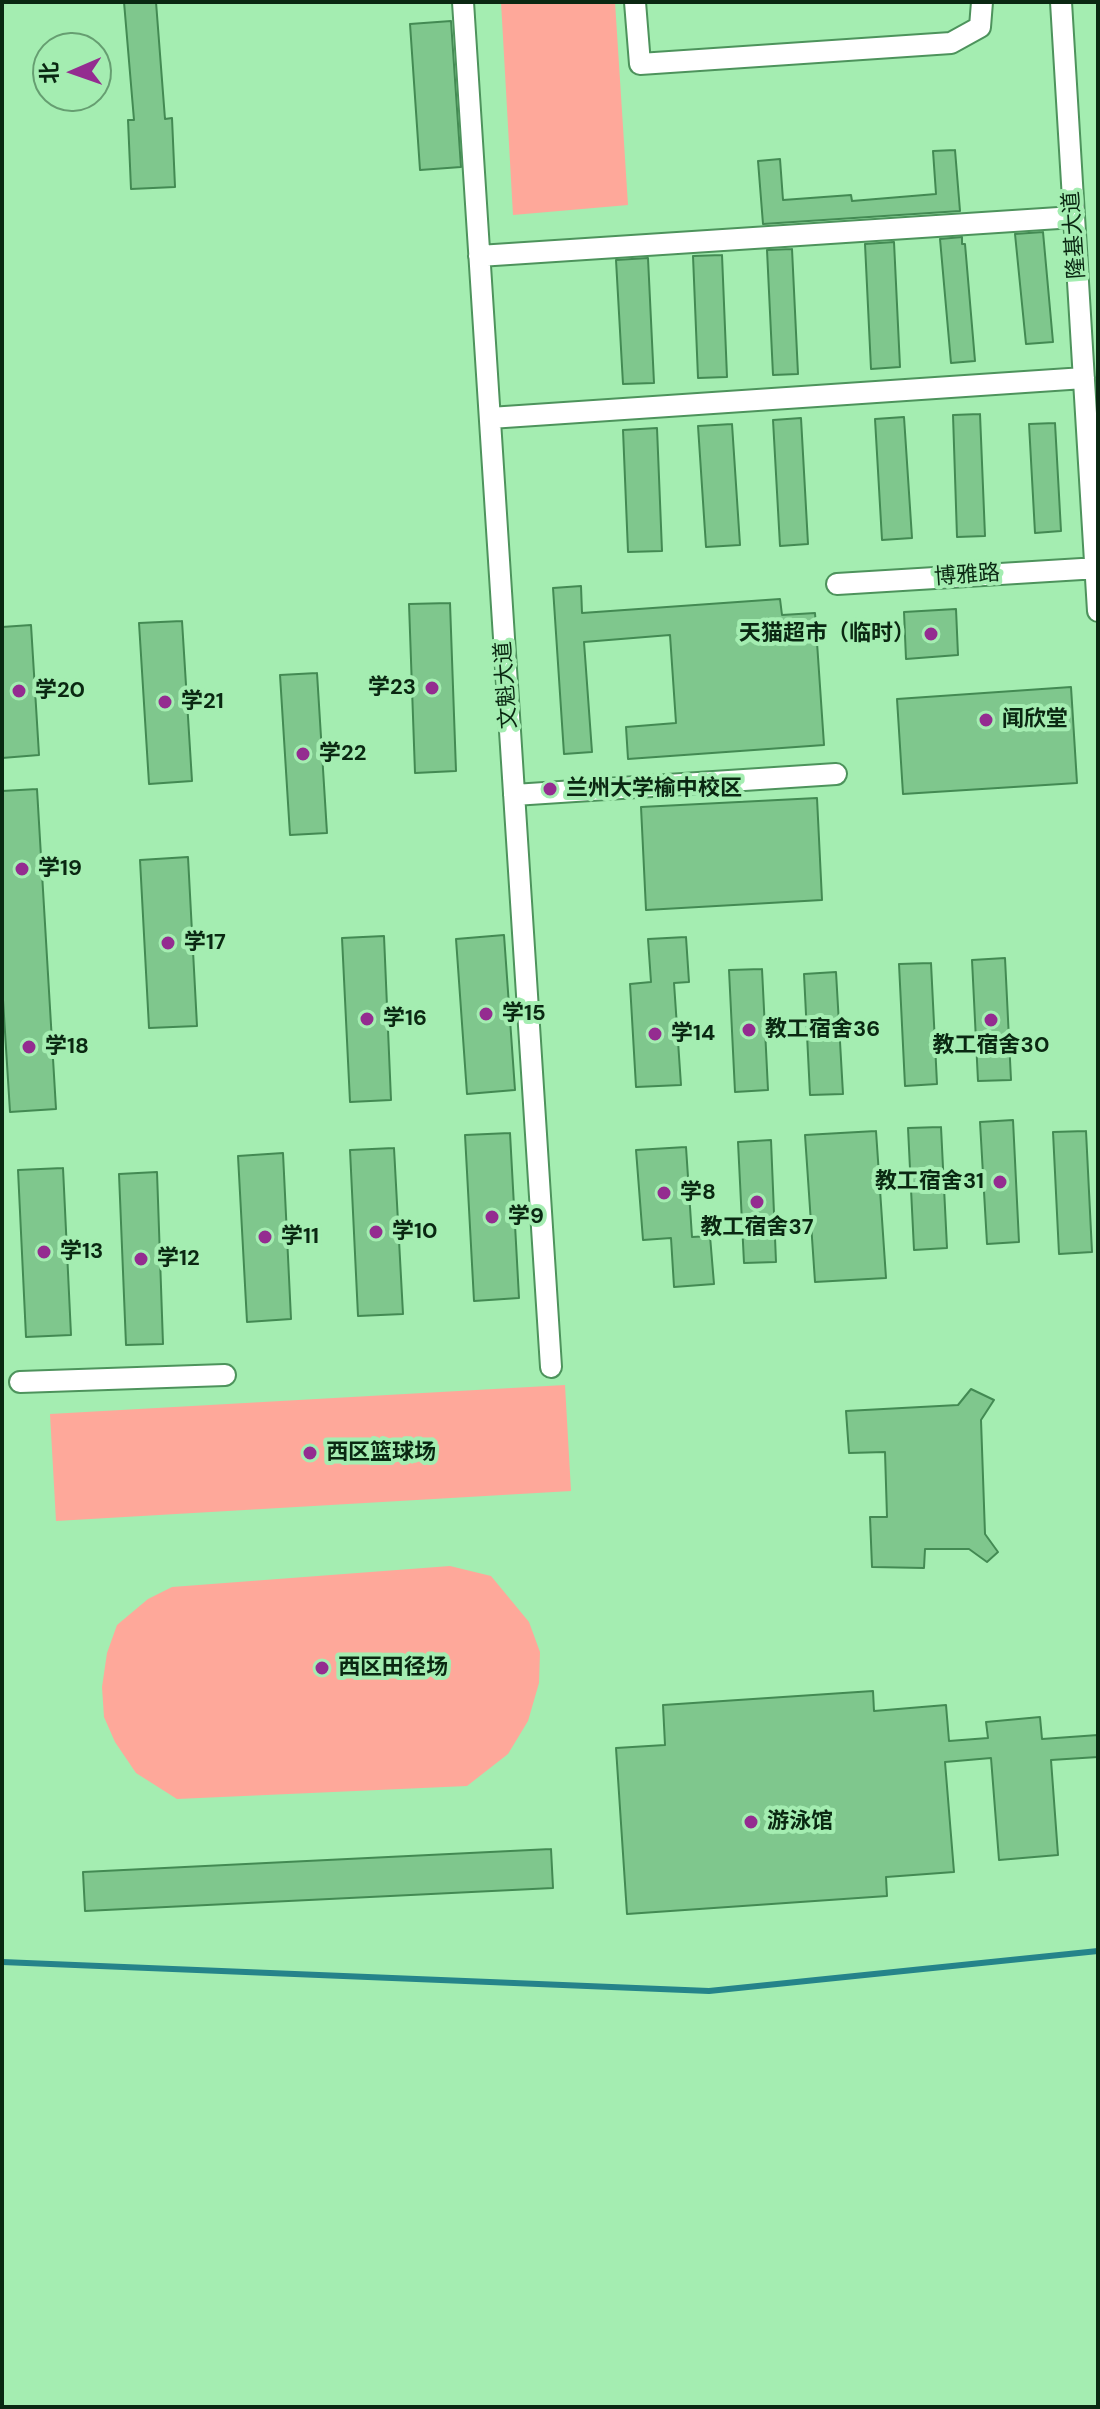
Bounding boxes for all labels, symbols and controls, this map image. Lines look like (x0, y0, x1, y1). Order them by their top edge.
north arrow (32, 32, 112, 112)
text: 北 (35, 61, 64, 84)
street label: 隆基大道 (1059, 190, 1091, 280)
street label: 博雅路 (933, 561, 1001, 591)
place label: 天猫超市（临时） (739, 621, 915, 647)
marker: 天猫超市（临时） (922, 625, 940, 643)
street label: 文魁大道 (491, 640, 523, 730)
place label: 学23 (368, 675, 416, 701)
place label: 学20 (35, 678, 85, 704)
marker: 学23 (423, 679, 441, 697)
marker: 学20 (10, 682, 28, 700)
place label: 学21 (181, 689, 224, 715)
marker: 学21 (156, 693, 174, 711)
place label: 闻欣堂 (1002, 707, 1068, 733)
marker: 闻欣堂 (977, 711, 995, 729)
place label: 学22 (319, 741, 366, 767)
marker: 学22 (294, 745, 312, 763)
place label: 兰州大学榆中校区 (566, 776, 742, 802)
marker: 兰州大学榆中校区 (541, 780, 559, 798)
place label: 学19 (38, 856, 82, 882)
marker: 学19 (13, 860, 31, 878)
place label: 学17 (184, 930, 226, 956)
marker: 学17 (159, 934, 177, 952)
place label: 学15 (502, 1001, 546, 1027)
marker: 学15 (477, 1005, 495, 1023)
place label: 学16 (383, 1006, 427, 1032)
marker: 学16 (358, 1010, 376, 1028)
marker: 教工宿舍30 (982, 1011, 1000, 1029)
place label: 教工宿舍36 (765, 1017, 880, 1043)
place label: 学14 (671, 1021, 715, 1047)
marker: 教工宿舍36 (740, 1021, 758, 1039)
marker: 学14 (646, 1025, 664, 1043)
place label: 教工宿舍30 (933, 1033, 1049, 1059)
place label: 学18 (45, 1034, 89, 1060)
marker: 学18 (20, 1038, 38, 1056)
place label: 教工宿舍31 (875, 1169, 984, 1195)
marker: 教工宿舍31 (991, 1173, 1009, 1191)
place label: 学8 (680, 1180, 716, 1206)
marker: 学8 (655, 1184, 673, 1202)
marker: 教工宿舍37 (748, 1193, 766, 1211)
place label: 学9 (508, 1204, 544, 1230)
marker: 学9 (483, 1208, 501, 1226)
place label: 教工宿舍37 (701, 1215, 813, 1241)
place label: 学10 (392, 1219, 437, 1245)
marker: 学10 (367, 1223, 385, 1241)
place label: 学11 (281, 1224, 319, 1250)
marker: 学11 (256, 1228, 274, 1246)
place label: 学13 (60, 1239, 103, 1265)
marker: 学13 (35, 1243, 53, 1261)
place label: 学12 (157, 1246, 200, 1272)
marker: 学12 (132, 1250, 150, 1268)
place label: 西区篮球场 (326, 1440, 436, 1466)
marker: 西区篮球场 (301, 1444, 319, 1462)
place label: 西区田径场 (338, 1655, 448, 1681)
marker: 西区田径场 (313, 1659, 331, 1677)
place label: 游泳馆 (767, 1809, 833, 1835)
marker: 游泳馆 (742, 1813, 760, 1831)

